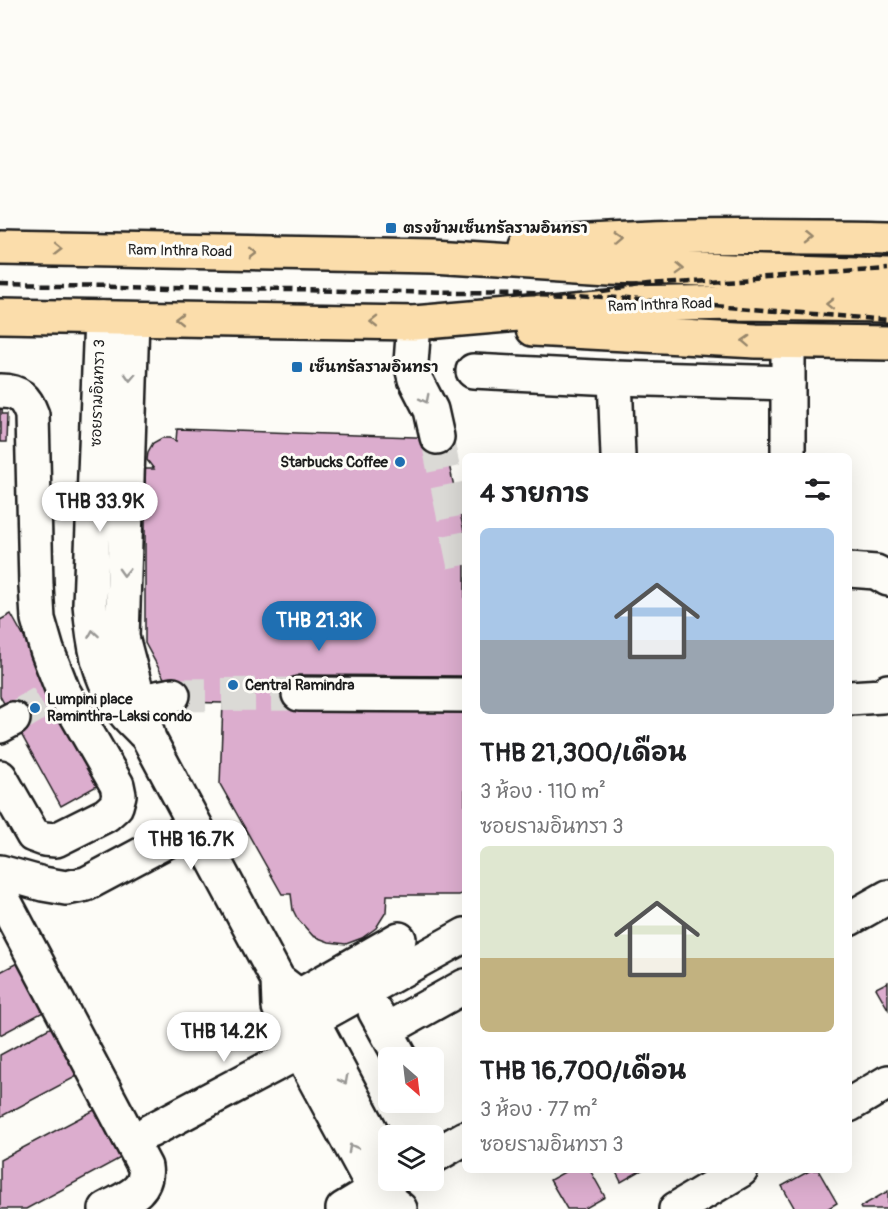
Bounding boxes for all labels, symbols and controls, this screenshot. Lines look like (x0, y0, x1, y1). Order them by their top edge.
place label: ตรงข้ามเซ็นทรัลรามอินทรา (403, 218, 588, 238)
marker: ตรงข้ามเซ็นทรัลรามอินทรา (384, 221, 398, 235)
one-way arrow (807, 231, 816, 243)
one-way arrow (612, 232, 621, 245)
street label: Ram Inthra Road (128, 241, 232, 261)
one-way arrow (54, 243, 63, 255)
one-way arrow (249, 246, 258, 259)
one-way arrow (675, 263, 684, 276)
street label: Ram Inthra Road (607, 294, 713, 316)
one-way arrow (825, 298, 834, 310)
one-way arrow (174, 313, 183, 325)
one-way arrow (369, 316, 378, 328)
one-way arrow (741, 334, 750, 347)
street label: ซอยรามอินทรา 3 (87, 339, 109, 447)
place label: เซ็นทรัลรามอินทรา (309, 357, 438, 377)
marker: เซ็นทรัลรามอินทรา (290, 360, 304, 374)
one-way arrow (124, 373, 137, 382)
one-way arrow (418, 393, 430, 404)
place label: Starbucks Coffee (280, 453, 389, 472)
marker: Starbucks Coffee (393, 455, 407, 469)
icon: filters (801, 473, 834, 506)
text: 4 รายการ (480, 478, 590, 510)
pin: THB 33.9K (31, 482, 169, 533)
text: THB 33.9K (56, 489, 144, 514)
one-way arrow (118, 567, 131, 576)
icon: home (603, 567, 711, 675)
pin: THB 21.3K (250, 601, 388, 652)
text: THB 21.3K (276, 608, 362, 633)
one-way arrow (88, 630, 100, 639)
place label: Central Ramindra (245, 676, 355, 695)
marker: Central Ramindra (226, 678, 240, 692)
place label: Lumpini place Raminthra-Laksi condo (47, 690, 192, 726)
marker: Lumpini place Raminthra-Laksi condo (28, 701, 42, 715)
text: THB 21,300/เดือน (480, 737, 686, 769)
text: 3 ห้อง · 110 m² (480, 779, 606, 804)
text: ซอยรามอินทรา 3 (480, 814, 623, 839)
pin: THB 16.7K (122, 820, 260, 871)
text: THB 16.7K (148, 827, 234, 852)
icon: home (603, 885, 711, 993)
pin: THB 14.2K (155, 1012, 293, 1063)
text: THB 14.2K (181, 1019, 267, 1044)
north arrow (378, 1047, 444, 1113)
map controls (378, 1047, 444, 1191)
text: THB 16,700/เดือน (480, 1055, 686, 1087)
one-way arrow (337, 1073, 348, 1084)
text: 3 ห้อง · 77 m² (480, 1097, 598, 1122)
button: layers (378, 1125, 444, 1191)
text: ซอยรามอินทรา 3 (480, 1132, 623, 1157)
one-way arrow (348, 1143, 359, 1154)

